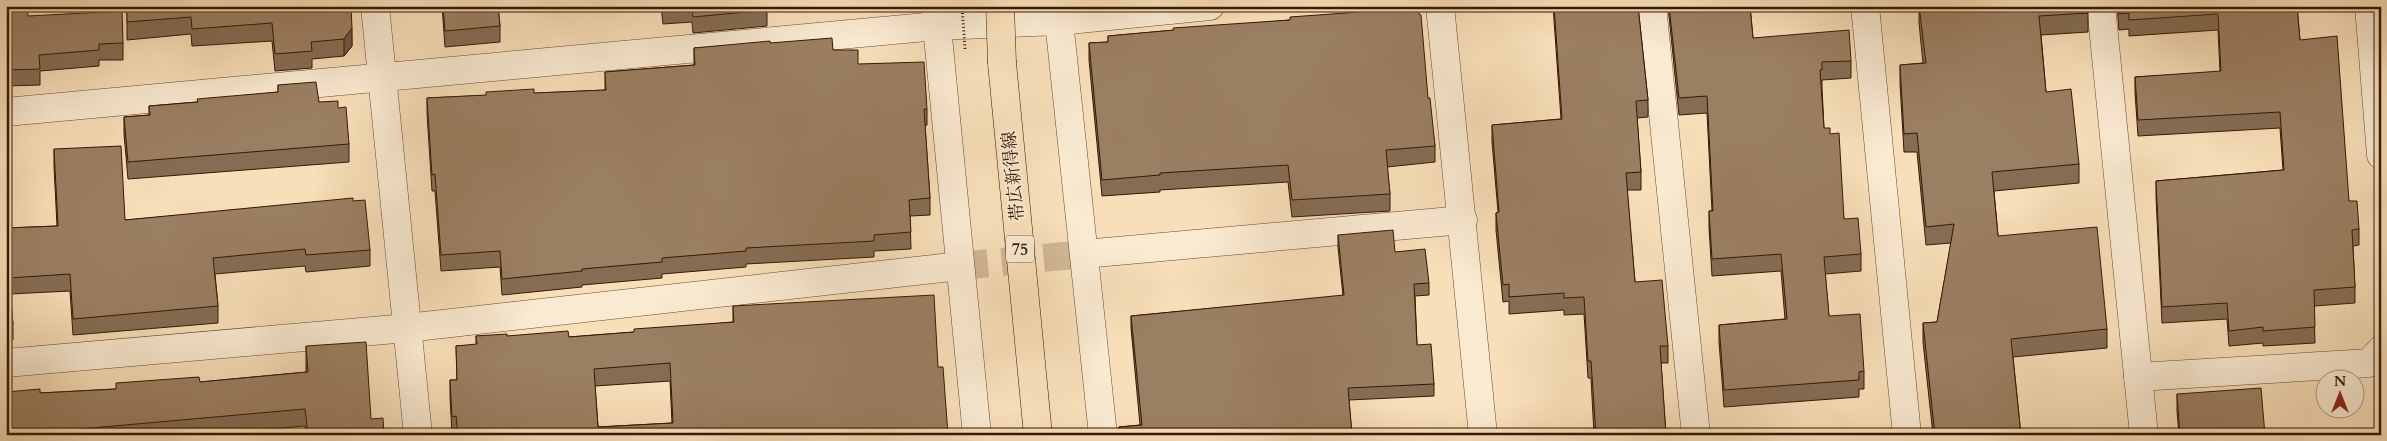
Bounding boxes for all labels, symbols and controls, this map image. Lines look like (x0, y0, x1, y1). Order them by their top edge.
street label: 帯広新得線 (996, 130, 1031, 222)
road number: 75 (1006, 235, 1034, 262)
north arrow (2314, 368, 2364, 418)
text: N (2334, 372, 2346, 391)

